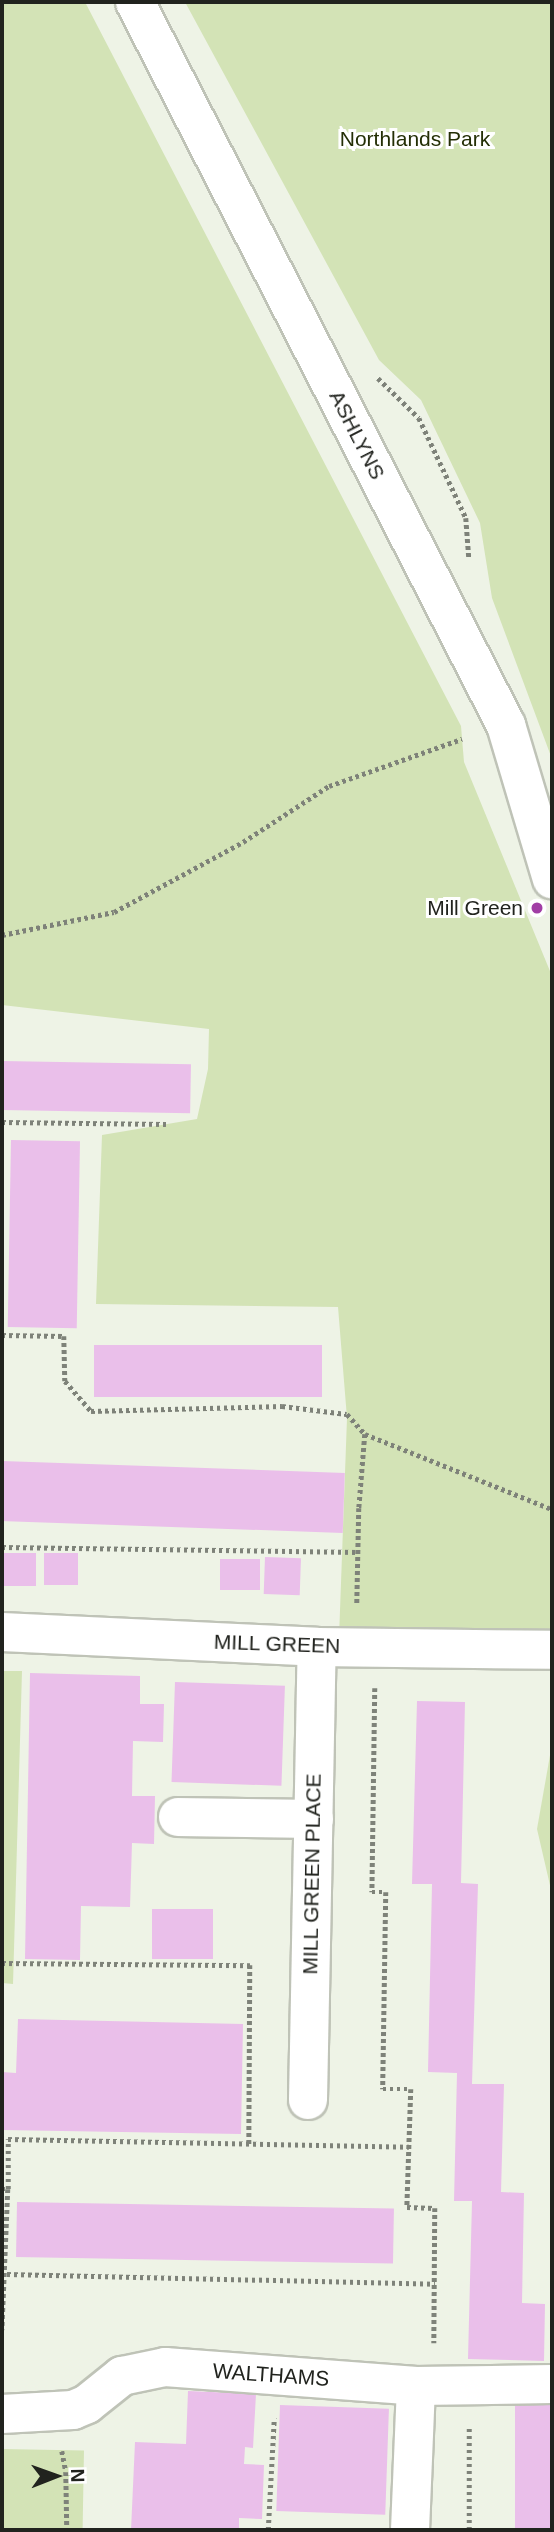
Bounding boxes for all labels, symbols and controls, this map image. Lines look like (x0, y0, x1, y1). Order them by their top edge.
park label: Northlands Park (340, 126, 490, 152)
street label: ASHLYNS (324, 386, 390, 484)
place label: Mill Green (427, 895, 523, 921)
marker: Mill Green (529, 900, 545, 916)
street label: MILL GREEN (213, 1629, 341, 1659)
street label: MILL GREEN PLACE (298, 1773, 326, 1975)
street label: WALTHAMS (212, 2358, 330, 2392)
north arrow (21, 2441, 91, 2511)
text: N (67, 2469, 88, 2483)

